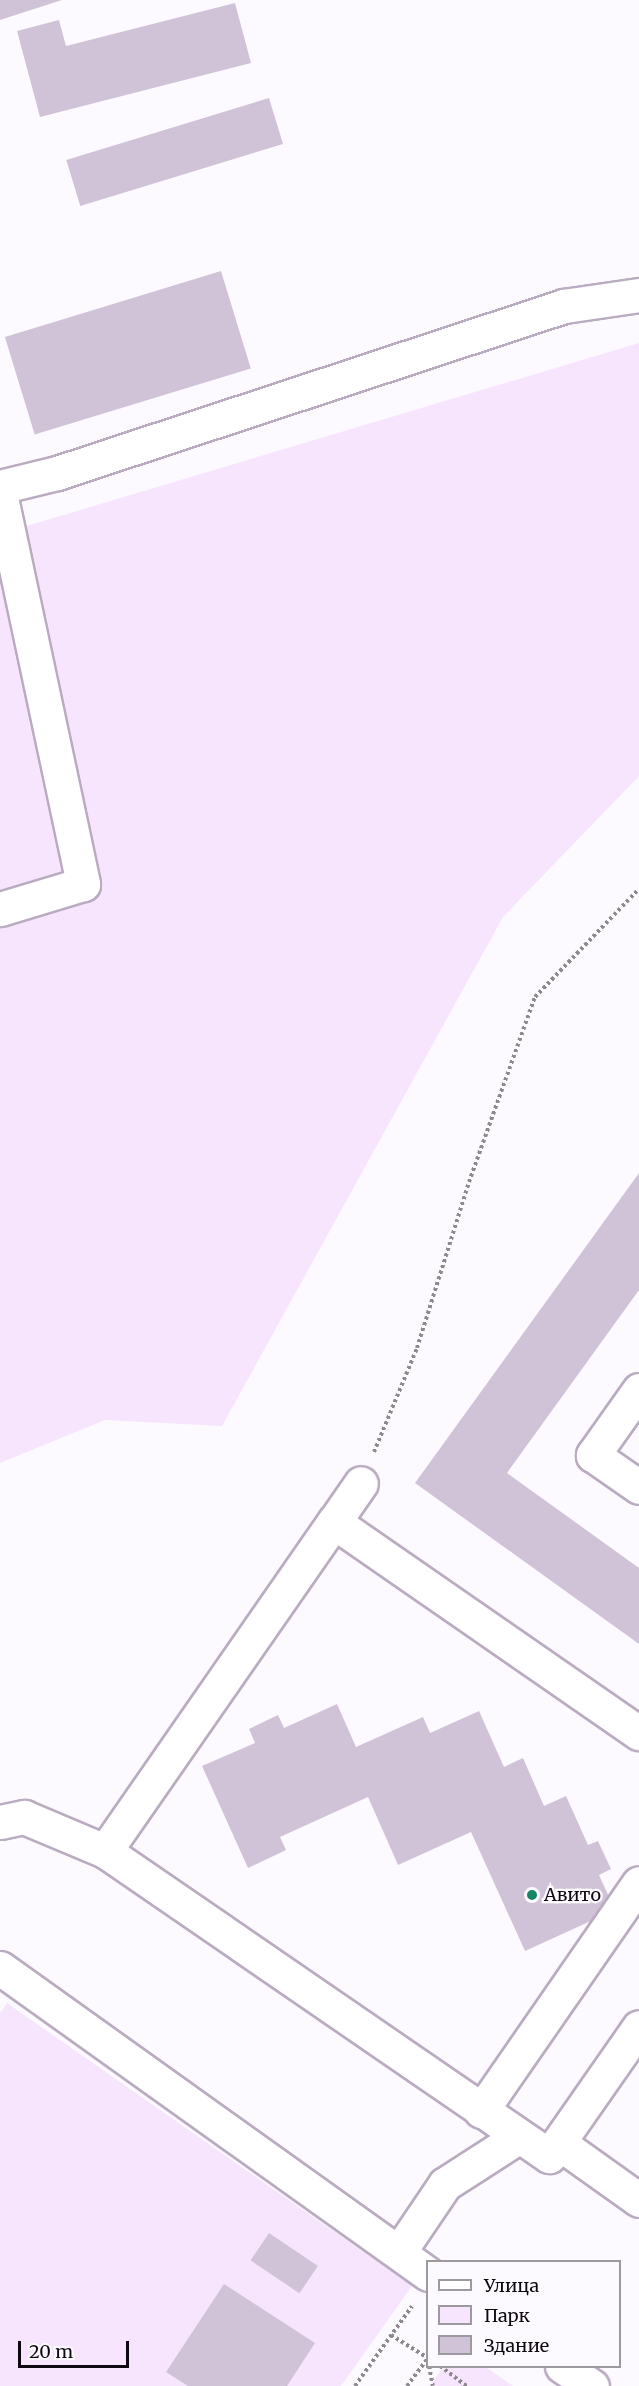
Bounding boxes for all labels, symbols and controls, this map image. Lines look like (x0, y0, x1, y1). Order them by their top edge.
place label: Авито (544, 1884, 601, 1906)
marker: Авито (525, 1888, 539, 1902)
legend (426, 2260, 621, 2368)
text: Улица (484, 2274, 539, 2297)
text: Парк (484, 2304, 530, 2327)
scale bar (21, 2329, 132, 2367)
text: Здание (484, 2334, 549, 2357)
text: 20 m (29, 2340, 73, 2363)

